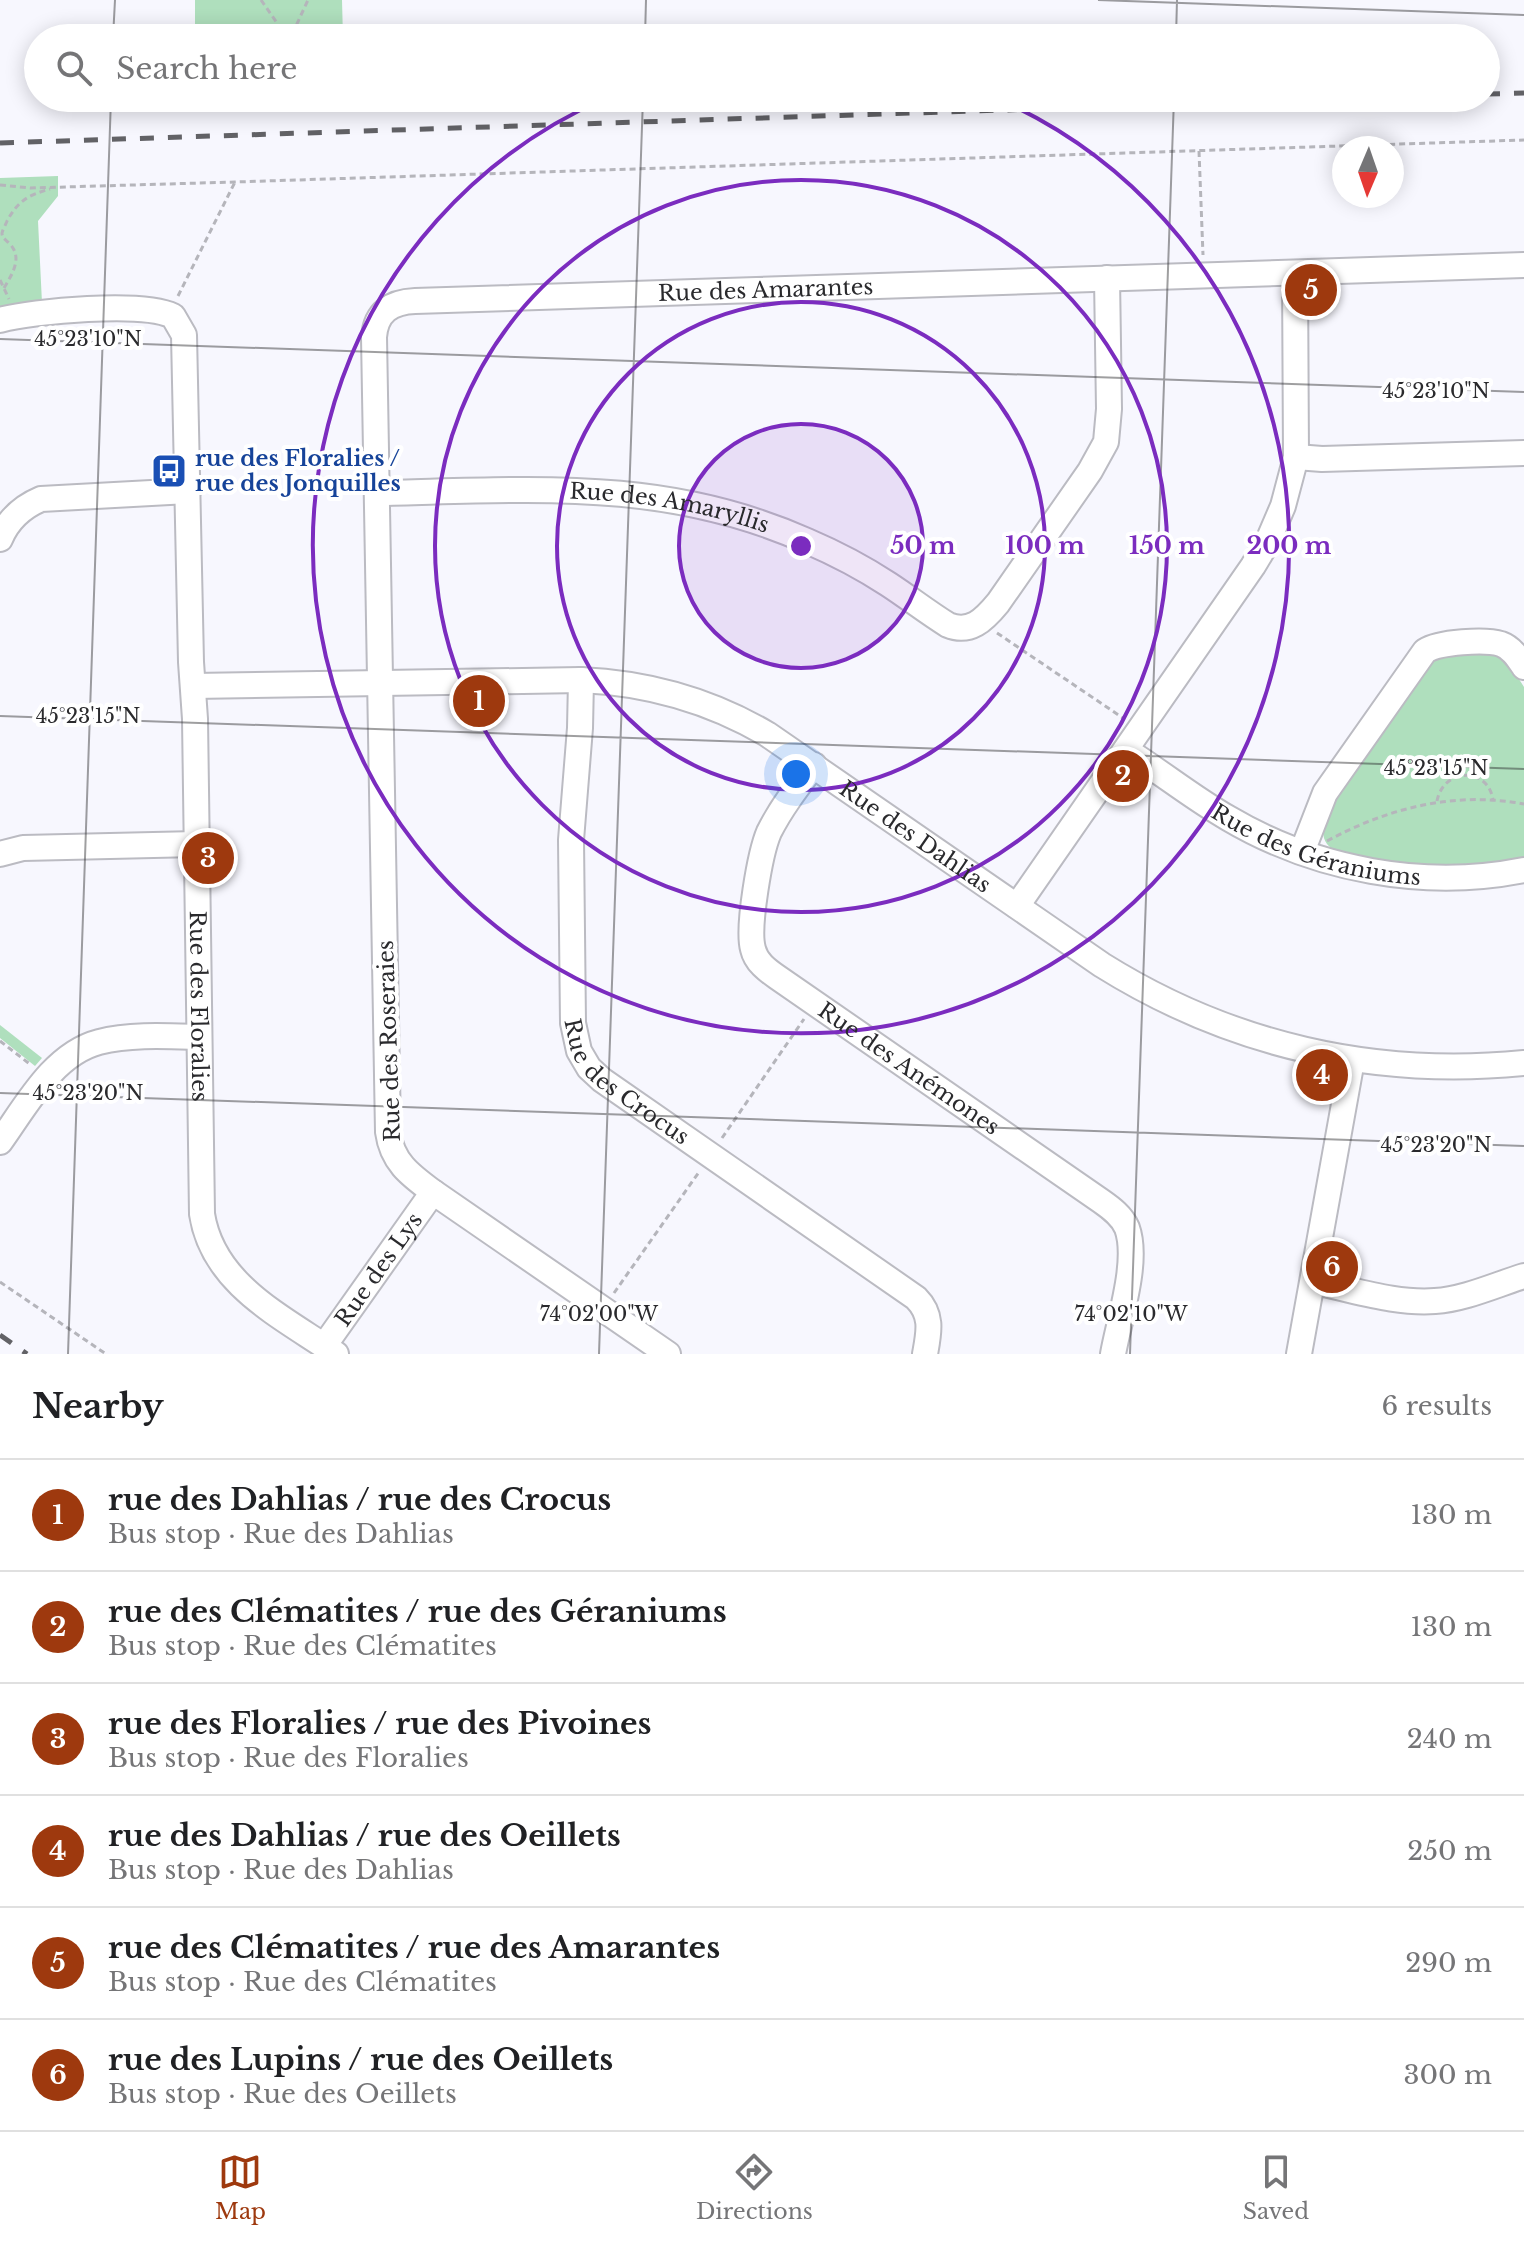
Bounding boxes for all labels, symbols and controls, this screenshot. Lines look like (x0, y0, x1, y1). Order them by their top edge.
search box (24, 24, 1500, 112)
icon: search (52, 46, 96, 90)
text: Search here (116, 50, 297, 87)
north arrow (1332, 136, 1404, 208)
pin: 5 (1285, 260, 1337, 320)
street label: Rue des Amarantes (657, 273, 874, 307)
text: 45°23'10"N (34, 327, 142, 351)
text: 45°23'10"N (1382, 379, 1490, 403)
place label: rue des Floralies / rue des Jonquilles (195, 445, 401, 497)
bus stop icon: rue des Floralies / rue des Jonquilles (150, 452, 188, 490)
street label: Rue des Amaryllis (569, 477, 773, 538)
text: 50 m (890, 531, 956, 560)
text: 100 m (1005, 531, 1085, 560)
text: 150 m (1129, 531, 1205, 560)
text: 200 m (1247, 531, 1332, 560)
centre of rings (787, 532, 815, 560)
pin: 1 (453, 671, 505, 731)
text: 45°23'15"N (36, 704, 140, 728)
pin: 2 (1097, 746, 1149, 806)
your location (776, 754, 816, 794)
text: 45°23'15"N (1384, 756, 1488, 780)
street label: Rue des Dahlias (834, 775, 997, 898)
street label: Rue des Géraniums (1207, 798, 1422, 890)
pin: 3 (182, 828, 234, 888)
street label: Rue des Floralies (184, 910, 214, 1102)
street label: Rue des Roseraies (372, 940, 406, 1142)
street label: Rue des Anémones (813, 996, 1005, 1140)
street label: Rue des Crocus (559, 1016, 695, 1150)
pin: 4 (1296, 1045, 1348, 1105)
text: 45°23'20"N (33, 1081, 143, 1105)
text: 45°23'20"N (1381, 1133, 1491, 1157)
street label: Rue des Lys (329, 1207, 428, 1331)
pin: 6 (1306, 1237, 1358, 1297)
text: 74°02'00"W (540, 1302, 659, 1326)
text: 74°02'10"W (1075, 1302, 1188, 1326)
text: Nearby (32, 1385, 164, 1427)
text: 6 results (1381, 1390, 1492, 1422)
text: rue des Dahlias / rue des Crocus (108, 1481, 611, 1518)
text: 1 (52, 1499, 64, 1531)
text: 130 m (1410, 1499, 1492, 1531)
text: Bus stop · Rue des Dahlias (108, 1518, 454, 1550)
text: rue des Clématites / rue des Géraniums (108, 1593, 727, 1630)
text: 2 (50, 1611, 66, 1643)
text: 130 m (1410, 1611, 1492, 1643)
text: Bus stop · Rue des Clématites (108, 1630, 497, 1662)
text: rue des Floralies / rue des Pivoines (108, 1705, 652, 1742)
text: 3 (50, 1723, 66, 1755)
text: 240 m (1407, 1723, 1492, 1755)
text: Bus stop · Rue des Floralies (108, 1742, 469, 1774)
text: rue des Dahlias / rue des Oeillets (108, 1817, 621, 1854)
text: 4 (49, 1835, 67, 1867)
text: 250 m (1407, 1835, 1492, 1867)
text: Bus stop · Rue des Dahlias (108, 1854, 454, 1886)
text: rue des Clématites / rue des Amarantes (108, 1929, 720, 1966)
text: 5 (50, 1947, 66, 1979)
text: 290 m (1405, 1947, 1492, 1979)
text: Bus stop · Rue des Clématites (108, 1966, 497, 1998)
text: rue des Lupins / rue des Oeillets (108, 2041, 613, 2078)
text: 6 (49, 2059, 67, 2091)
text: 300 m (1403, 2059, 1492, 2091)
text: Bus stop · Rue des Oeillets (108, 2078, 457, 2110)
tab: Map (215, 2150, 266, 2225)
tab: Directions (696, 2150, 813, 2225)
tab: Saved (1243, 2150, 1309, 2225)

